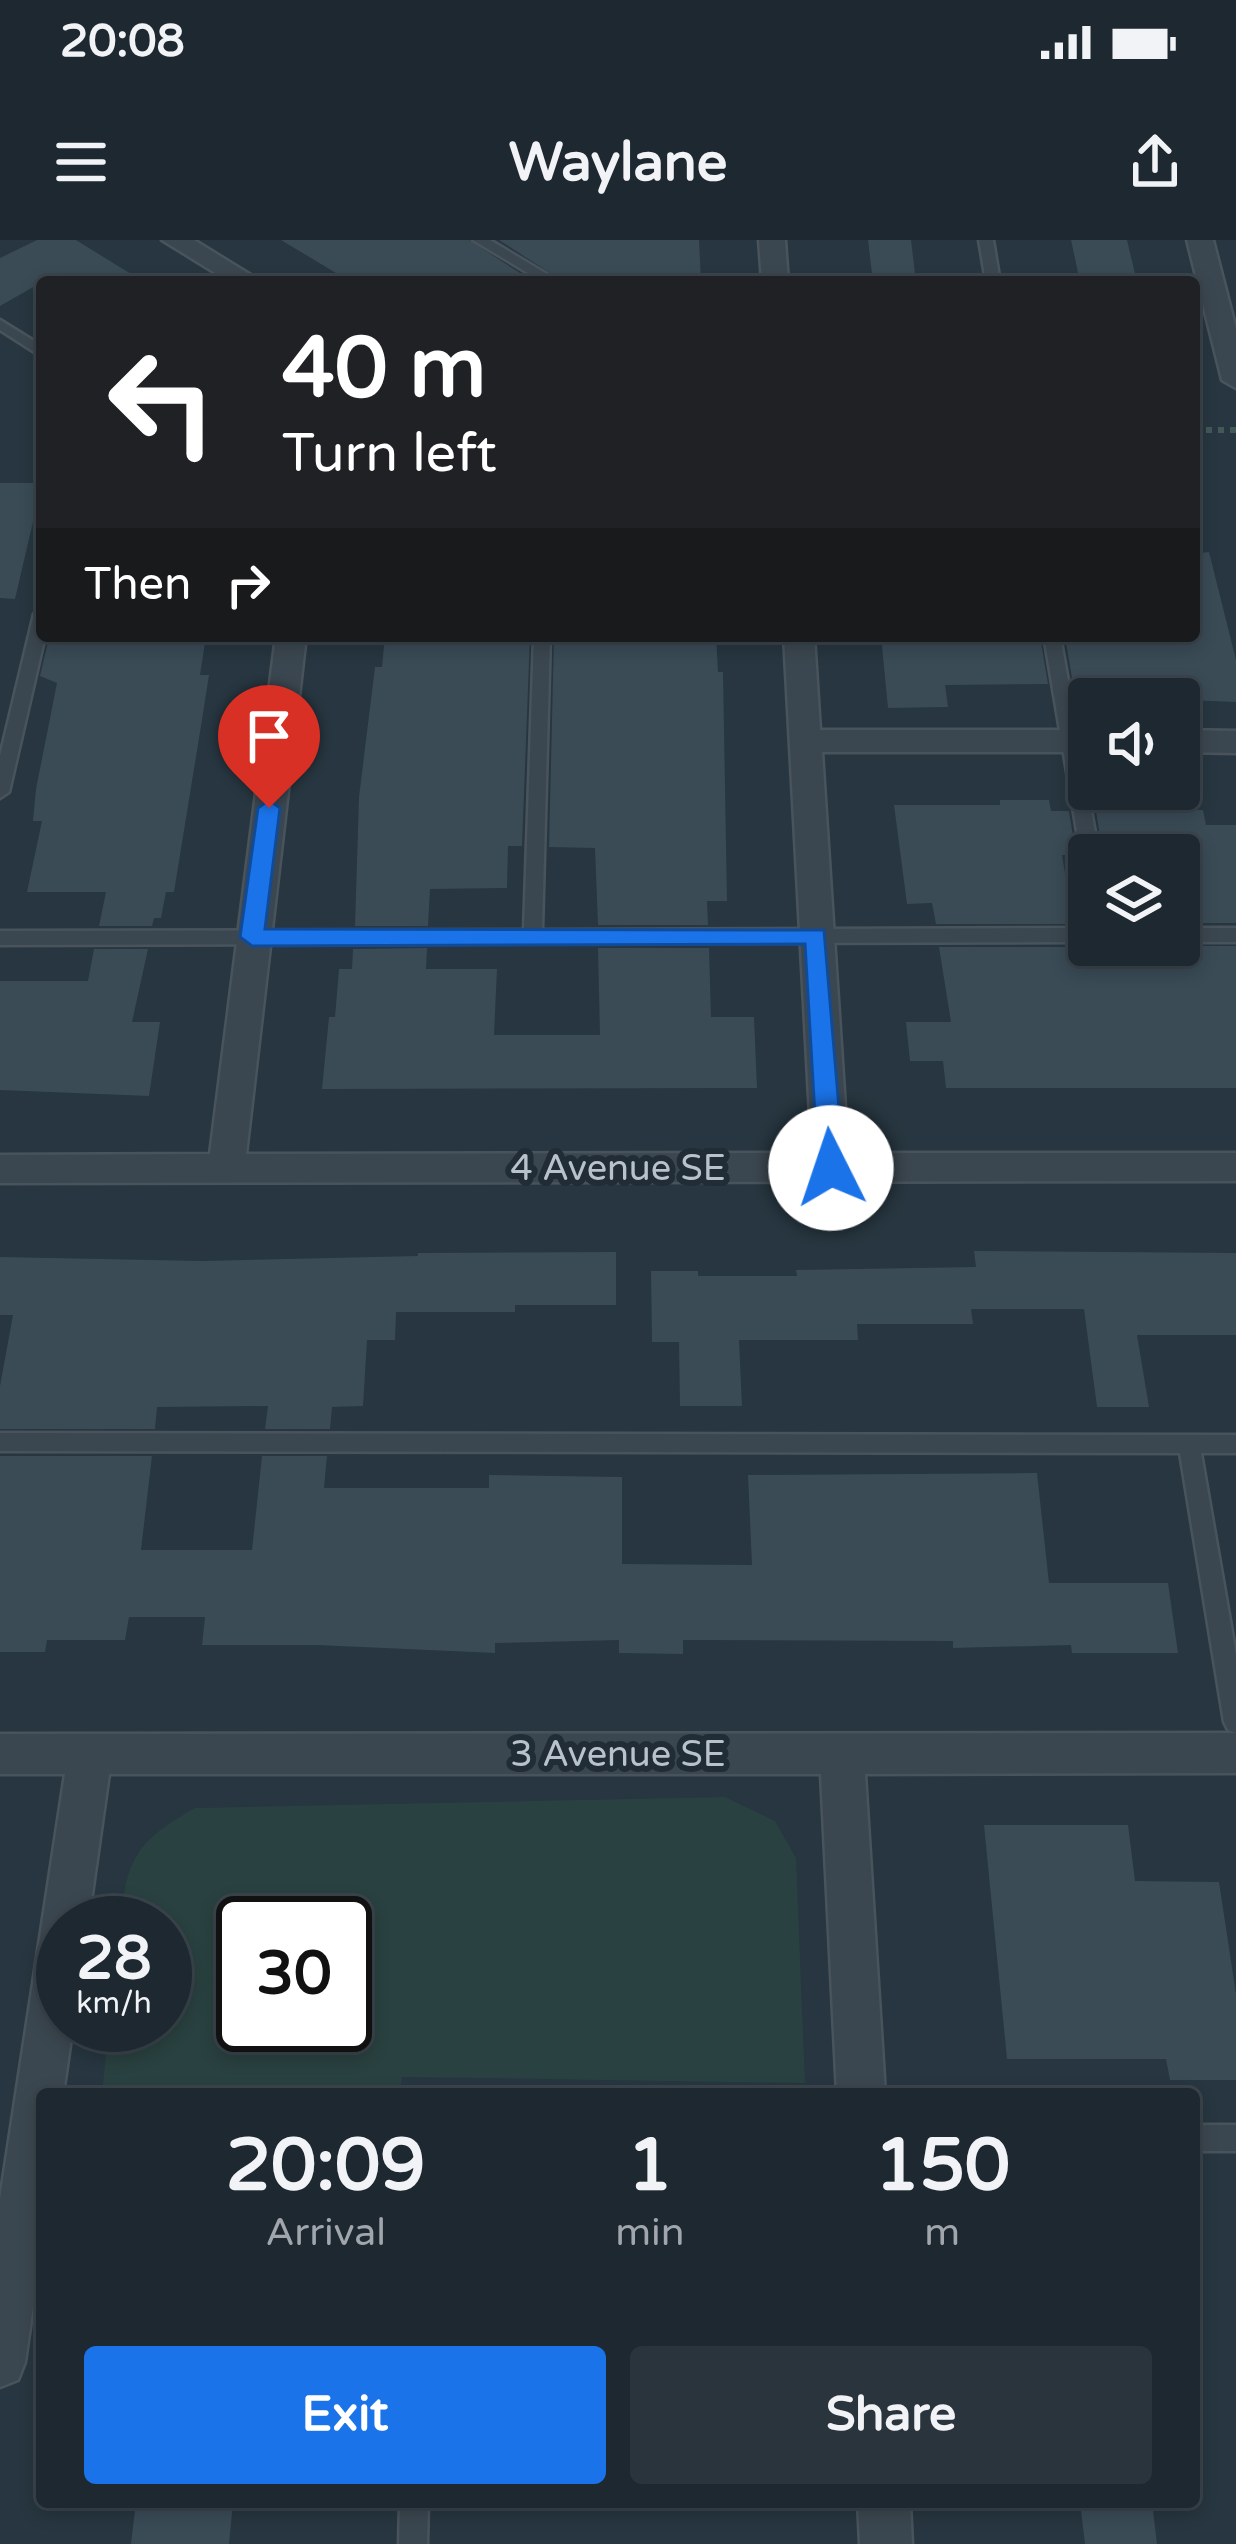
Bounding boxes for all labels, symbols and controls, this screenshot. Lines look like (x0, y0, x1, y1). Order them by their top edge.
text: 20:08 (60, 15, 185, 69)
icon: menu (48, 129, 114, 195)
icon: share (1122, 129, 1188, 195)
text: Waylane (509, 130, 727, 195)
text: 40 m (282, 319, 486, 420)
icon: left (84, 324, 240, 480)
text: Turn left (282, 421, 497, 486)
icon: right (215, 552, 281, 618)
text: Then (84, 558, 191, 612)
map controls (1068, 678, 1200, 966)
button: sound (1068, 678, 1200, 810)
pin (218, 685, 320, 808)
icon: arrive (236, 703, 302, 769)
button: layers (1068, 834, 1200, 966)
position arrow (768, 1105, 894, 1231)
street label: 4 Avenue SE (510, 1147, 726, 1190)
street label: 3 Avenue SE (510, 1733, 726, 1776)
speed limit sign: 30 (216, 1896, 372, 2052)
text: 28 (76, 1923, 152, 1995)
text: km/h (76, 1985, 152, 2022)
text: 20:09 (226, 2123, 425, 2210)
text: 1 (627, 2123, 673, 2210)
text: 150 (874, 2123, 1010, 2210)
text: Arrival (265, 2209, 386, 2256)
text: min (615, 2209, 685, 2256)
text: m (924, 2209, 960, 2256)
button: Exit (84, 2346, 606, 2484)
button: Share (630, 2346, 1152, 2484)

